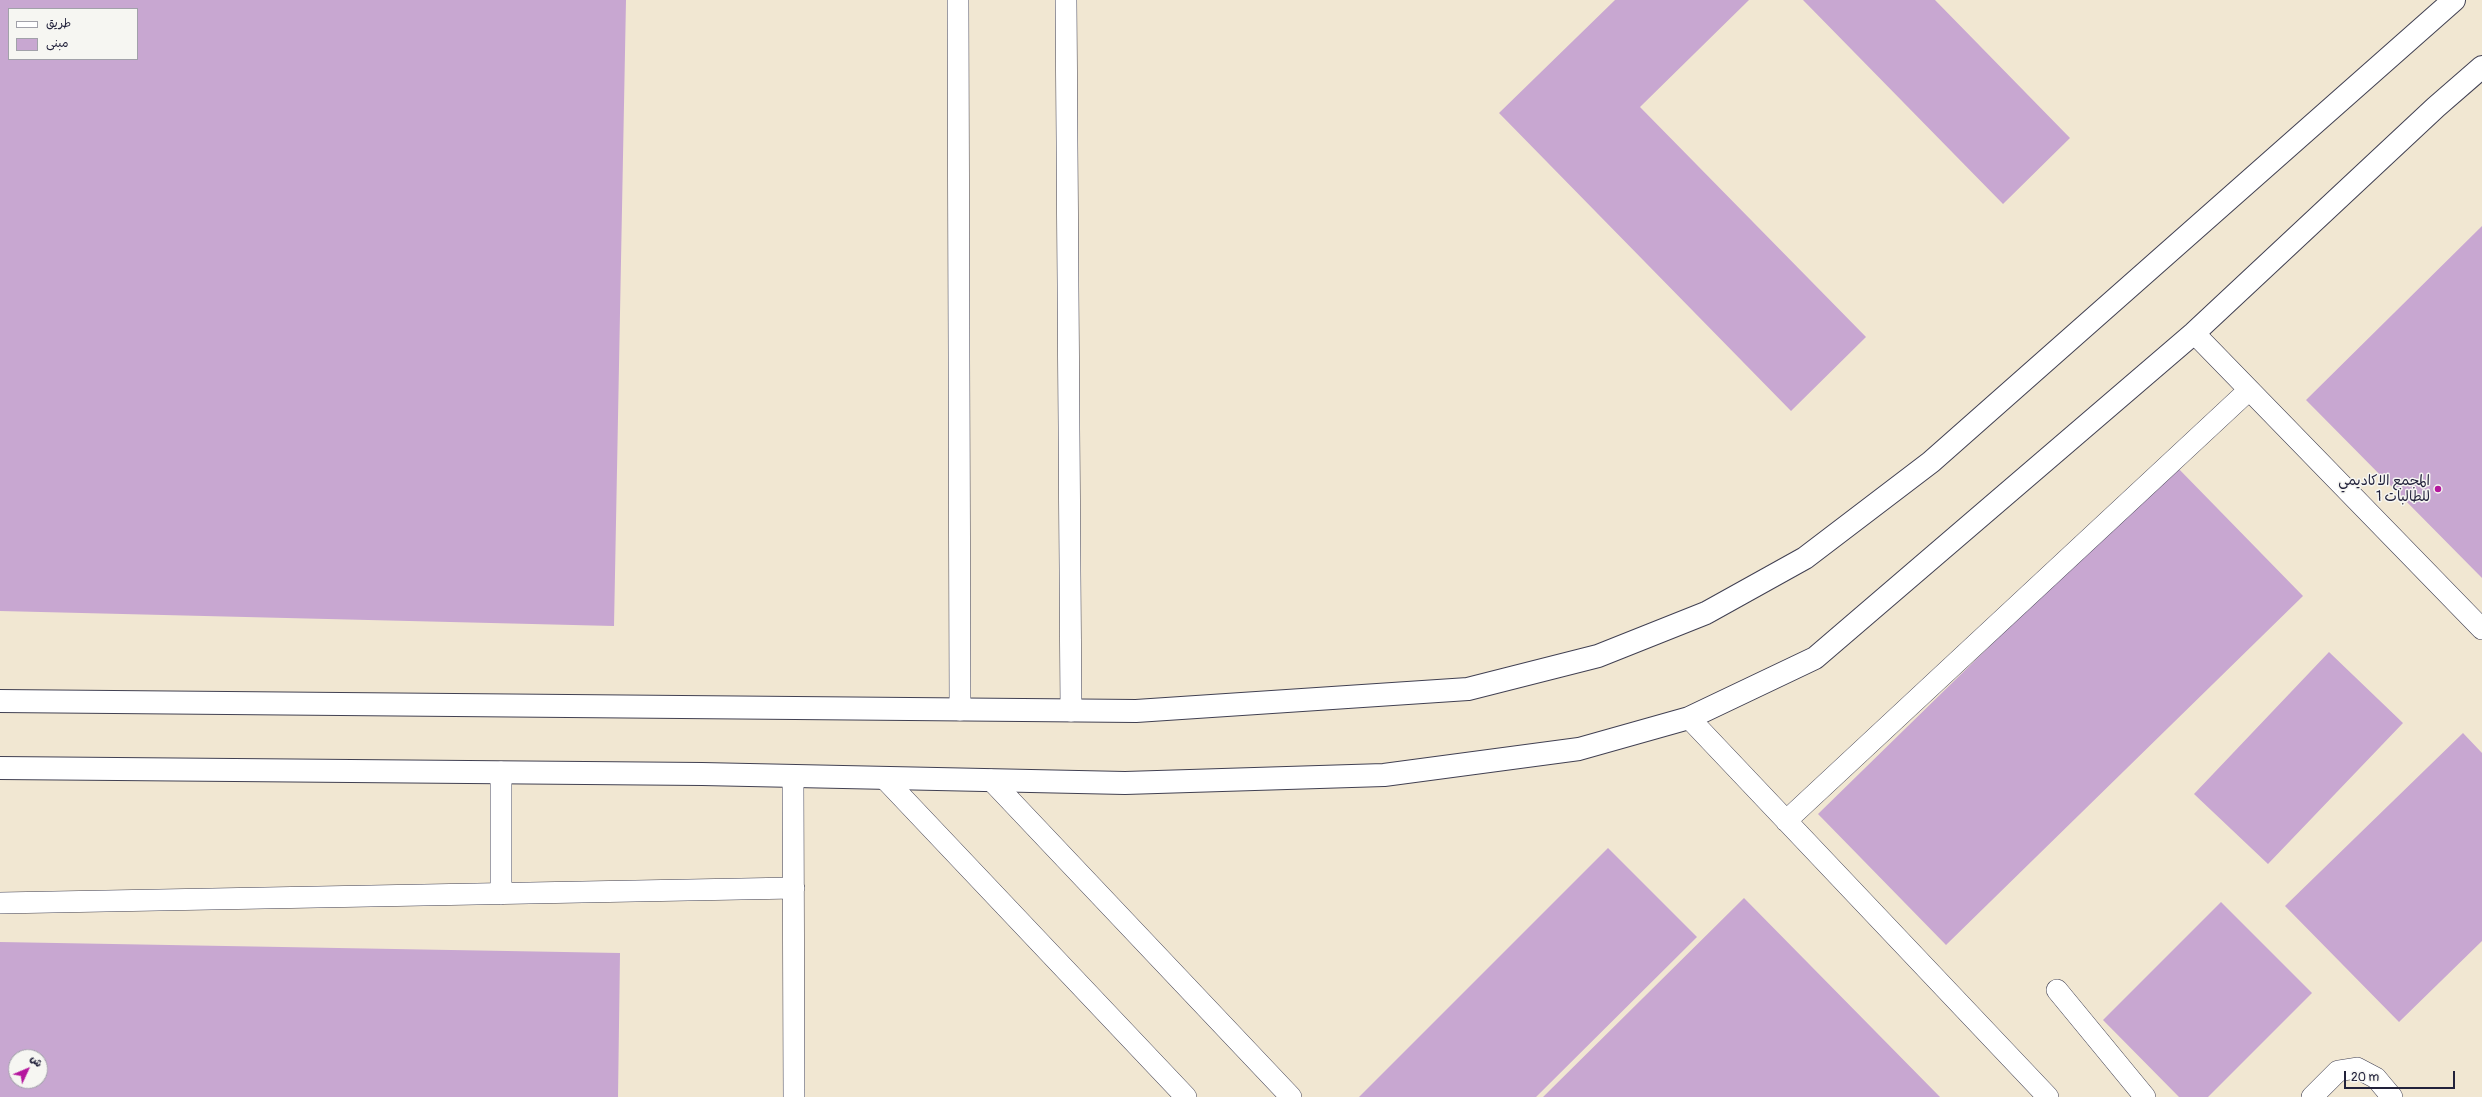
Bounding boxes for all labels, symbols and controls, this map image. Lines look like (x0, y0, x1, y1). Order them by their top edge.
legend (8, 8, 138, 60)
text: طريق (46, 16, 71, 31)
text: مبنى (46, 36, 69, 51)
place label: المجمع الاكاديمي 1 للطالبات (2338, 473, 2430, 506)
marker: المجمع الاكاديمي 1 للطالبات (2433, 484, 2443, 494)
north arrow (8, 1049, 48, 1089)
text: ش (27, 1052, 45, 1070)
scale bar (2346, 1063, 2457, 1089)
text: 20 m (2351, 1070, 2379, 1085)

